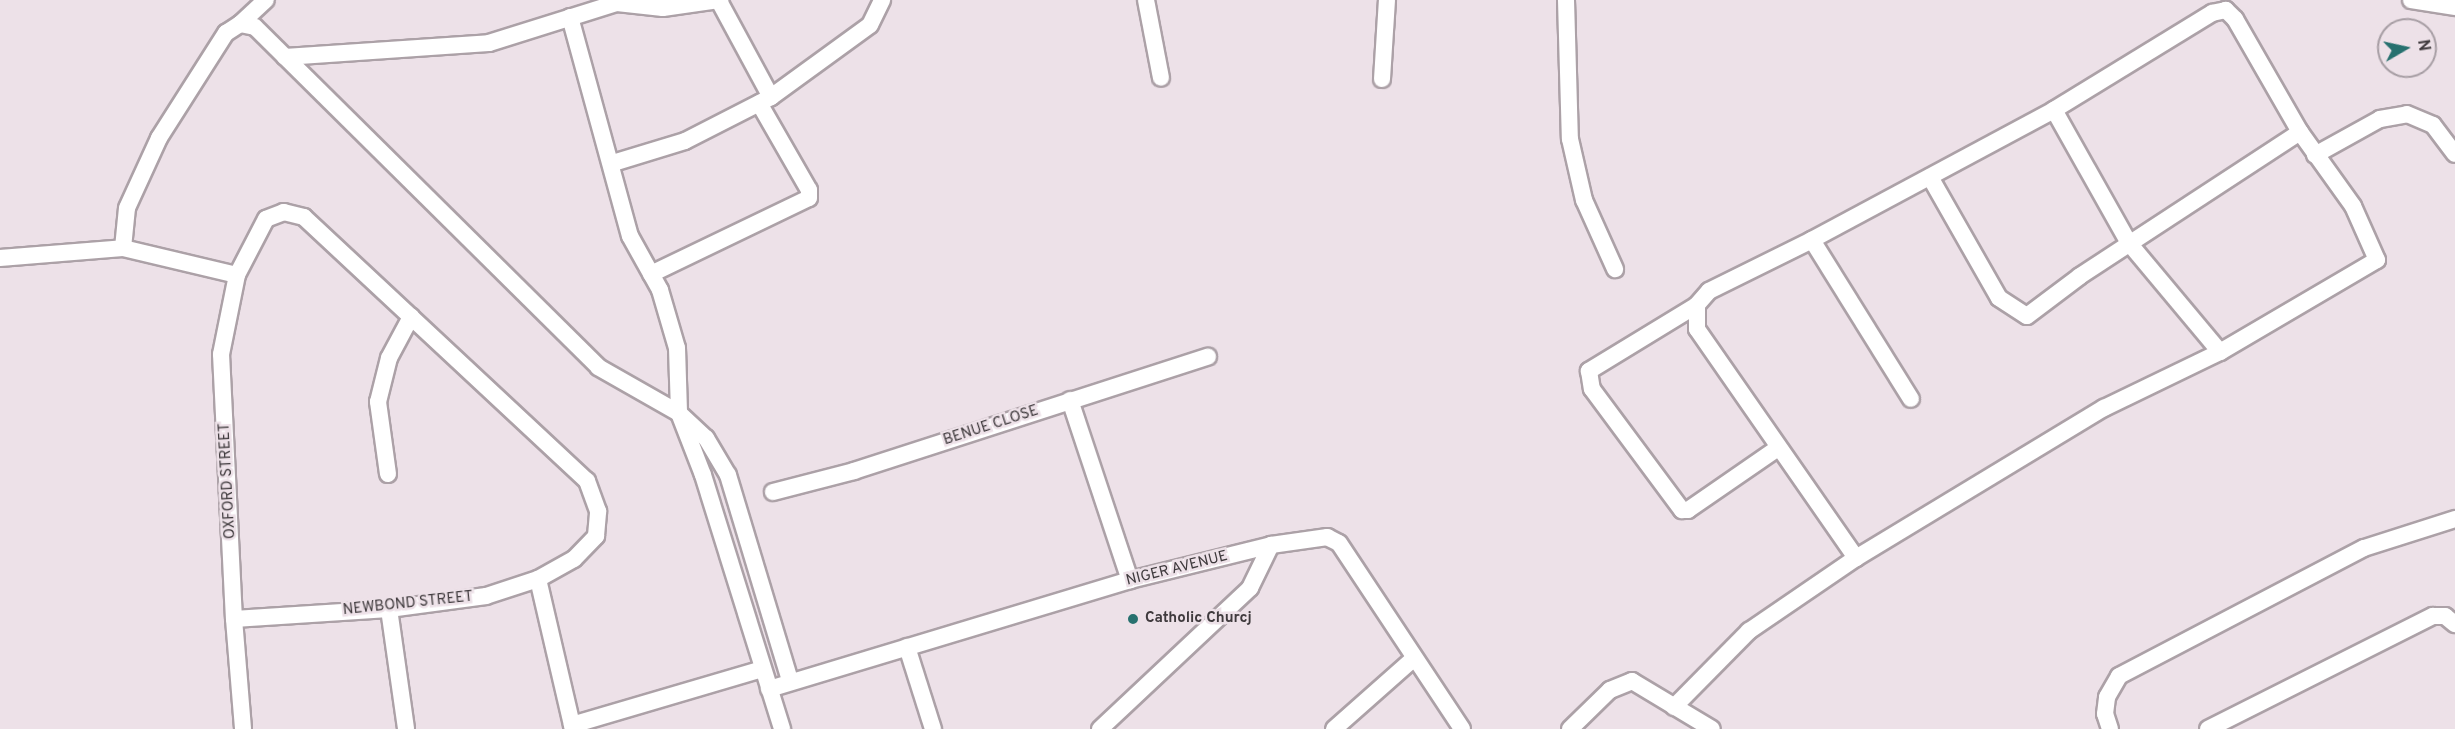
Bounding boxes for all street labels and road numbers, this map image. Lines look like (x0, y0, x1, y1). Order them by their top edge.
street label: BENUE CLOSE (941, 402, 1041, 450)
street label: OXFORD STREET (216, 422, 240, 540)
street label: NIGER AVENUE (1124, 548, 1230, 590)
street label: NEWBOND STREET (342, 588, 474, 620)

